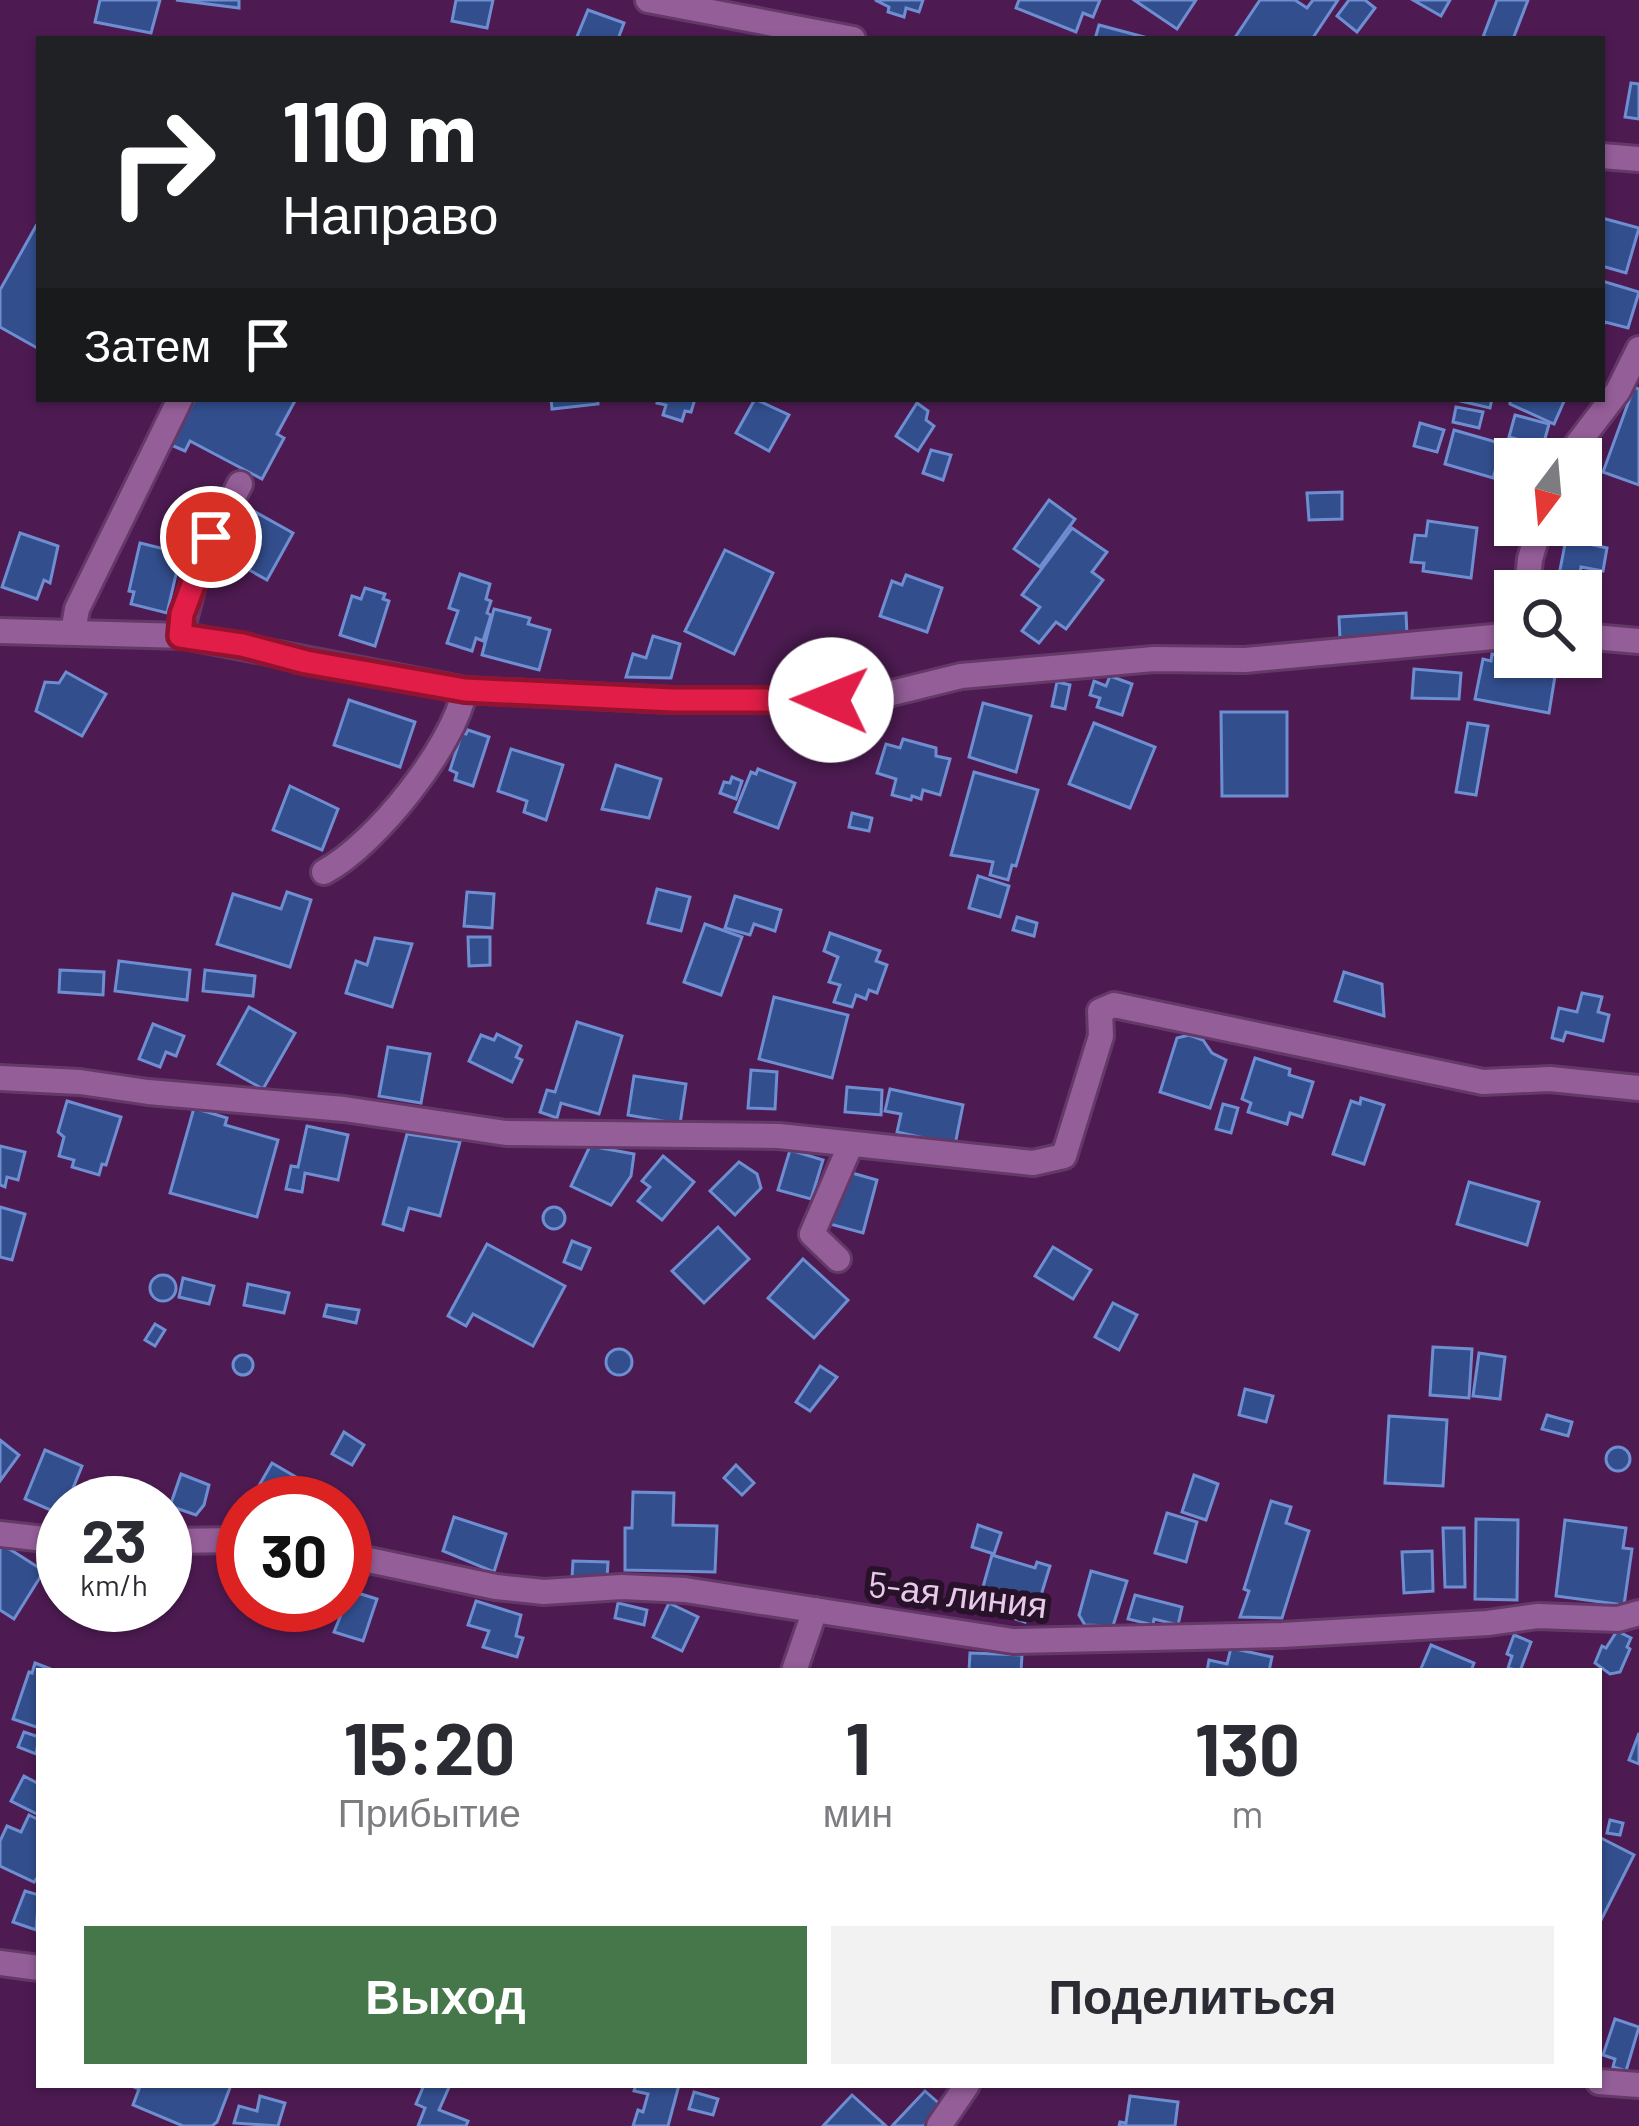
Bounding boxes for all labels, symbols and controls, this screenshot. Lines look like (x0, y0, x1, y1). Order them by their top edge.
text: 110 m (282, 78, 477, 179)
icon: right (84, 84, 240, 240)
text: Направо (282, 180, 498, 245)
icon: arrive (235, 312, 301, 378)
text: Затем (84, 317, 211, 371)
north arrow (1494, 438, 1602, 546)
map controls (1494, 438, 1602, 678)
pin (160, 486, 262, 588)
icon: arrive (178, 504, 244, 570)
button: search (1494, 570, 1602, 678)
position arrow (768, 637, 894, 763)
speed limit sign: 30 (216, 1476, 372, 1632)
text: 23 (81, 1503, 147, 1575)
street label: 5-ая линия (866, 1561, 1050, 1625)
text: km/h (80, 1566, 148, 1602)
text: 15:20 (343, 1703, 515, 1789)
text: 1 (845, 1703, 871, 1789)
text: 130 (1195, 1704, 1300, 1790)
text: Прибытие (338, 1788, 521, 1835)
text: мин (823, 1788, 893, 1835)
text: m (1231, 1789, 1264, 1836)
button: Выход (84, 1926, 807, 2064)
button: Поделиться (831, 1926, 1554, 2064)

